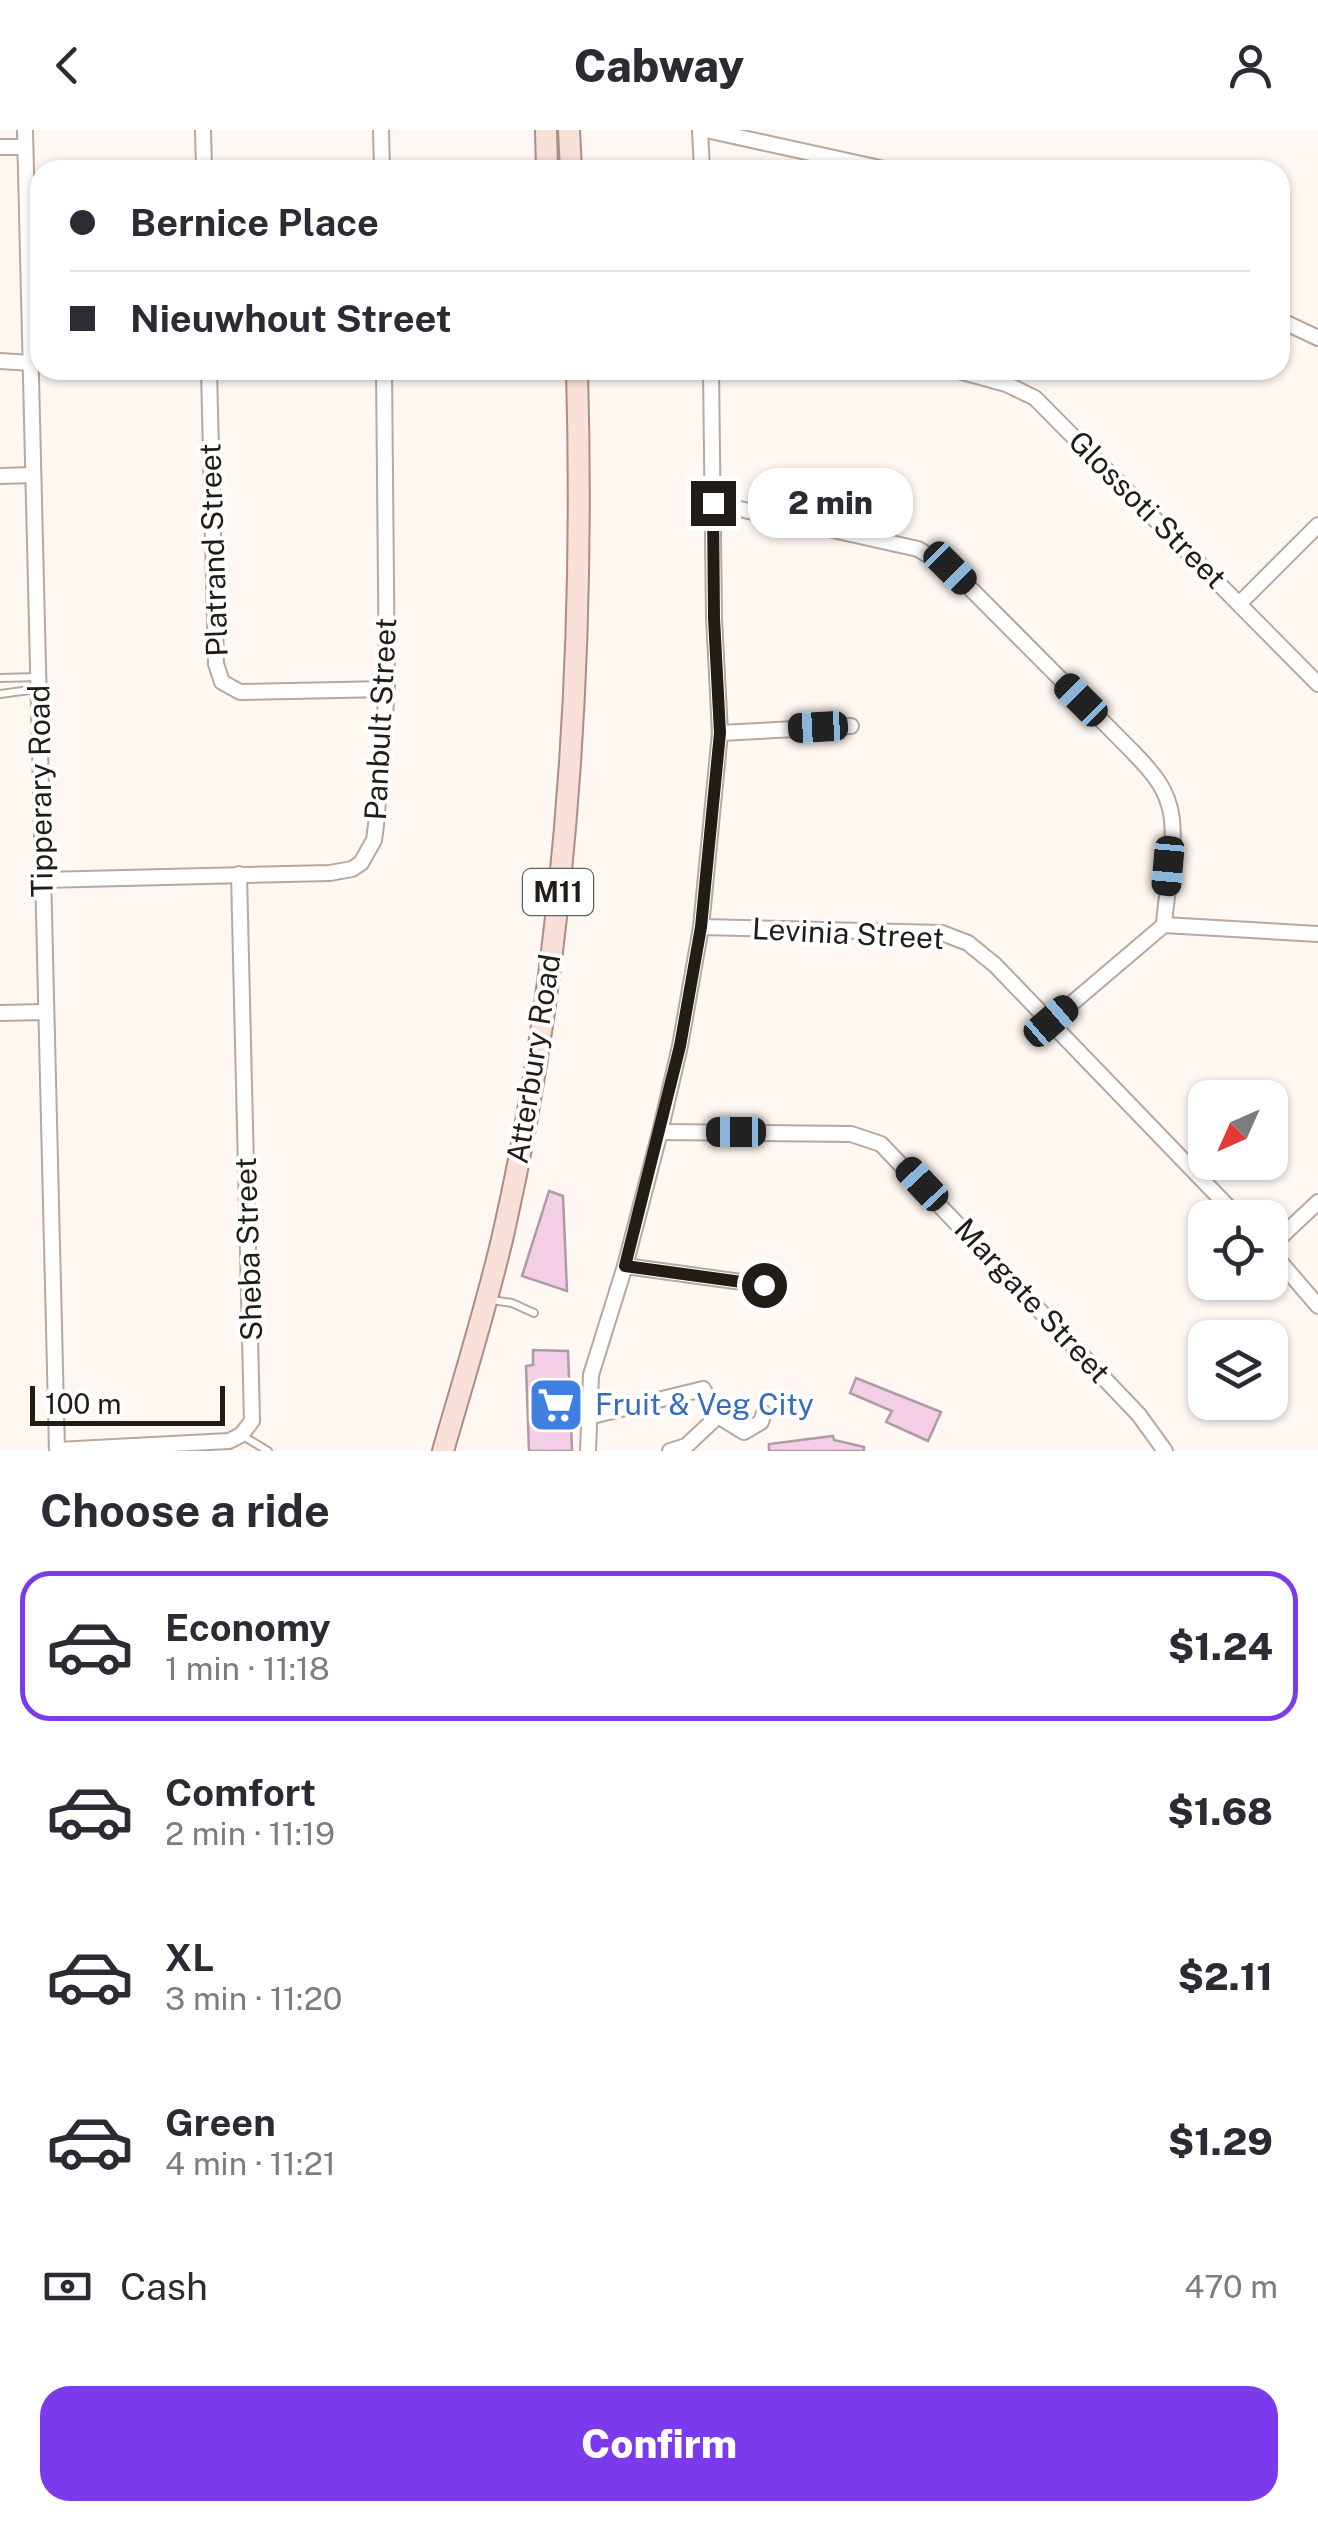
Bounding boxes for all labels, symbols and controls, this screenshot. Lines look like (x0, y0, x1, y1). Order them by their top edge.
icon: back (40, 38, 95, 93)
icon: person (1223, 38, 1278, 93)
text: Cabway (574, 39, 744, 92)
text: Bernice Place (130, 200, 379, 245)
text: Nieuwhout Street (130, 296, 452, 341)
street label: Glossoti Street (1062, 423, 1234, 595)
street label: Platrand Street (191, 443, 235, 657)
callout: 2 min (748, 468, 913, 538)
route end (691, 481, 736, 526)
text: 2 min (788, 484, 873, 521)
car (918, 536, 982, 600)
street label: Panbult Street (357, 617, 403, 821)
car (1049, 668, 1113, 732)
street label: Tipperary Road (20, 685, 60, 897)
car (787, 710, 849, 744)
car (1150, 835, 1186, 897)
road number: M11 (523, 869, 593, 915)
street label: Levinia Street (751, 910, 945, 956)
street label: Atterbury Road (499, 951, 567, 1166)
car (1019, 990, 1083, 1052)
north arrow (1188, 1080, 1288, 1180)
map controls (1188, 1080, 1288, 1420)
car (706, 1117, 766, 1147)
car (891, 1152, 953, 1216)
street label: Sheba Street (227, 1157, 269, 1341)
button: locate (1188, 1200, 1288, 1300)
street label: Margate Street (947, 1211, 1118, 1390)
route start (742, 1263, 787, 1308)
button: layers (1188, 1320, 1288, 1420)
supermarket icon: Fruit & Veg City (526, 1375, 586, 1435)
scale bar (30, 1381, 225, 1426)
place label: Fruit & Veg City (595, 1386, 814, 1422)
text: 100 m (45, 1387, 122, 1420)
text: Choose a ride (40, 1484, 330, 1537)
icon: car (45, 1601, 135, 1691)
text: Economy (165, 1605, 331, 1650)
text: $1.24 (1168, 1624, 1273, 1669)
text: 1 min · 11:18 (165, 1650, 330, 1687)
icon: car (45, 1766, 135, 1856)
text: Comfort (165, 1770, 316, 1815)
text: $1.68 (1167, 1789, 1273, 1834)
text: 2 min · 11:19 (165, 1815, 335, 1852)
icon: car (45, 1931, 135, 2021)
text: XL (165, 1935, 214, 1980)
text: $2.11 (1178, 1954, 1273, 1999)
text: 3 min · 11:20 (165, 1980, 342, 2017)
icon: car (45, 2096, 135, 2186)
text: Green (165, 2100, 276, 2145)
text: $1.29 (1168, 2119, 1273, 2164)
text: 4 min · 11:21 (165, 2145, 336, 2182)
icon: cash (40, 2259, 95, 2314)
text: Cash (120, 2264, 208, 2309)
text: 470 m (1184, 2268, 1278, 2305)
button: Confirm (40, 2386, 1278, 2501)

